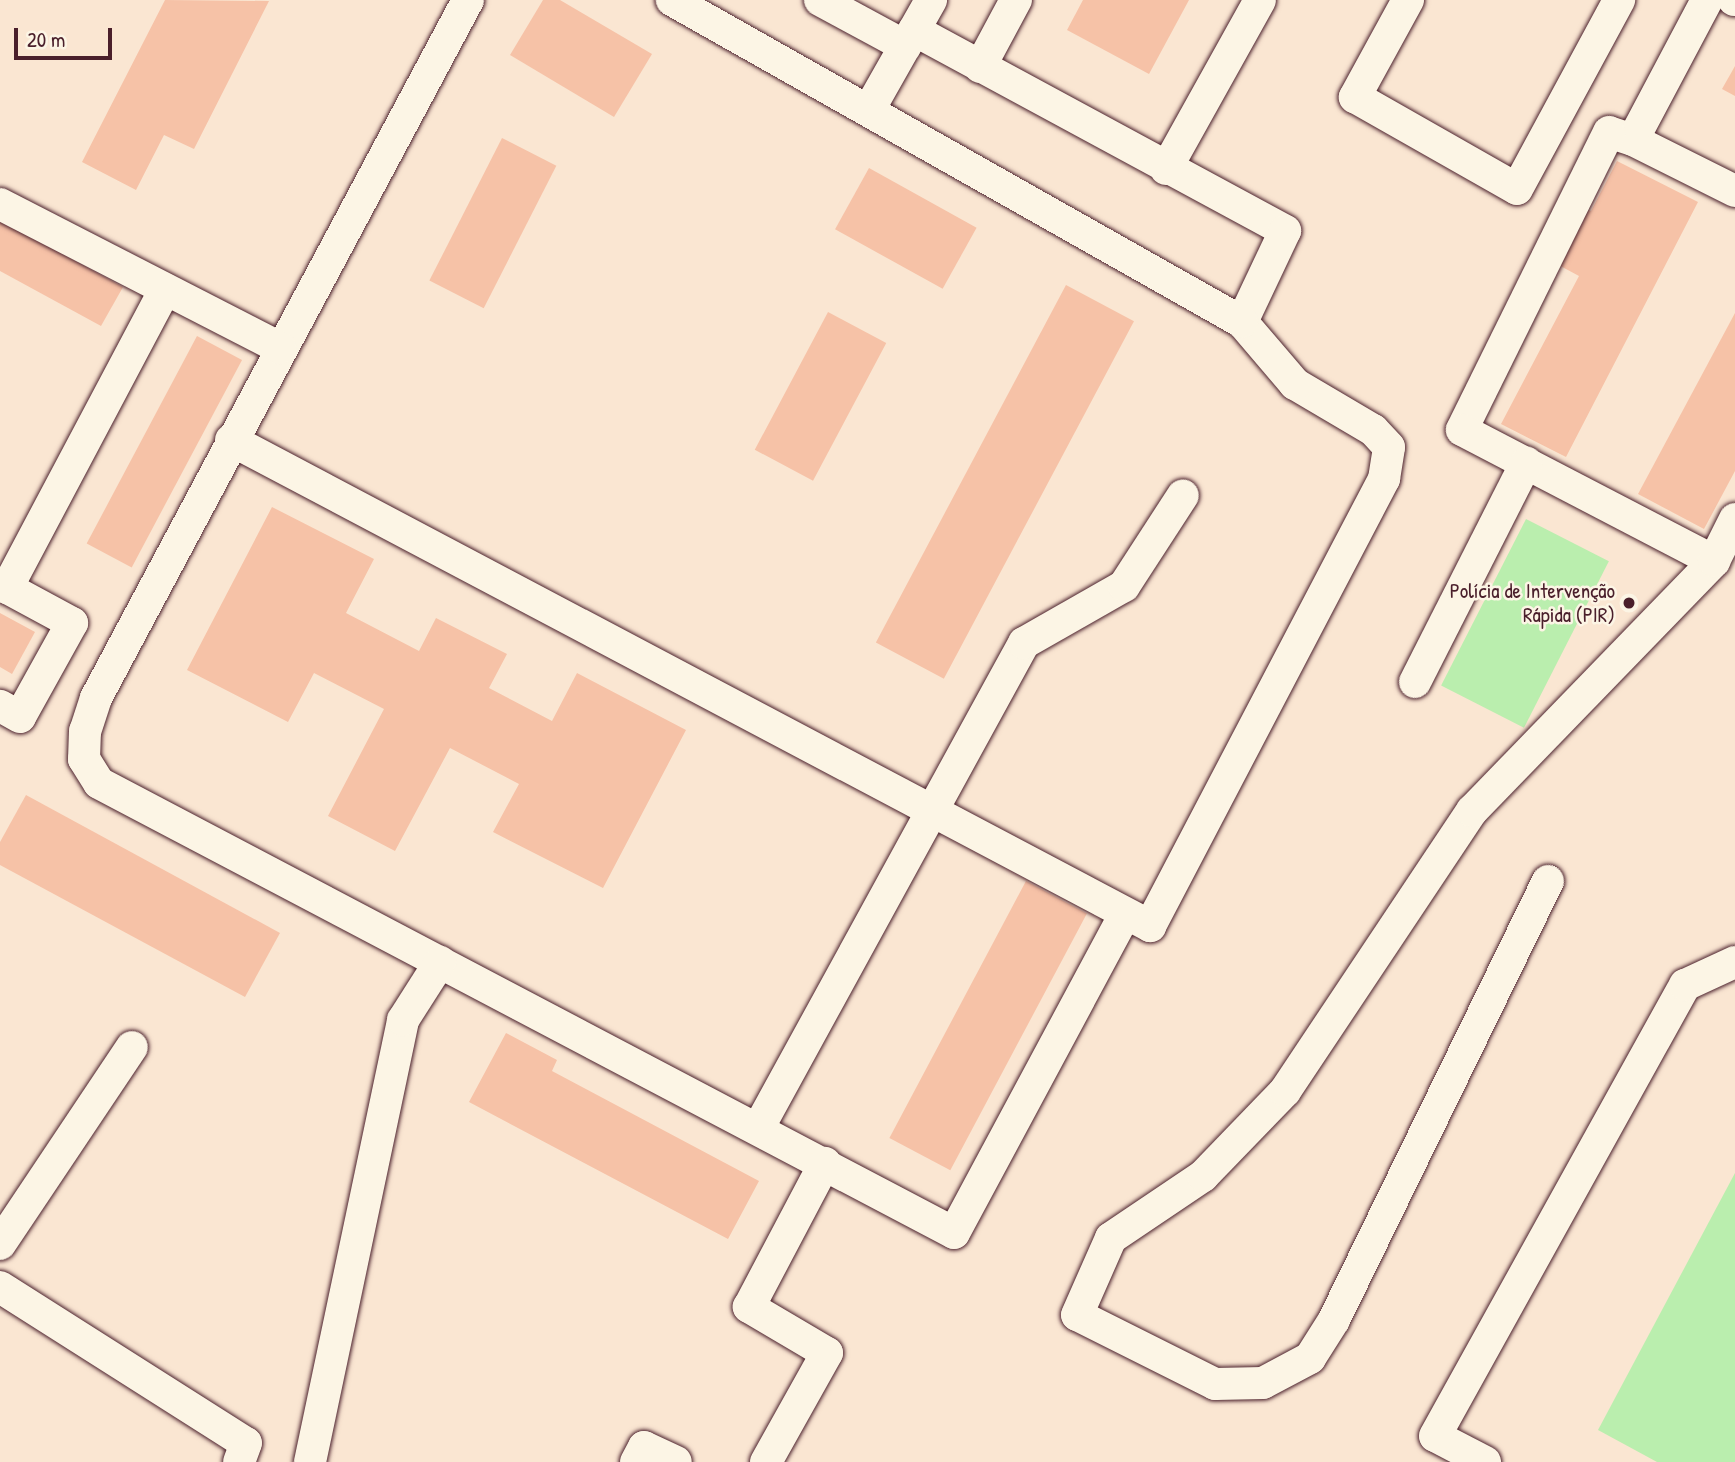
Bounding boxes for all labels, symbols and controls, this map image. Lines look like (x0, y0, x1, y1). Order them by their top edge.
scale bar (18, 14, 116, 58)
text: 20 m (27, 25, 65, 54)
place label: Polícia de Intervenção Rápida (PIR) (1450, 578, 1615, 628)
marker: Polícia de Intervenção Rápida (PIR) (1621, 595, 1637, 611)

